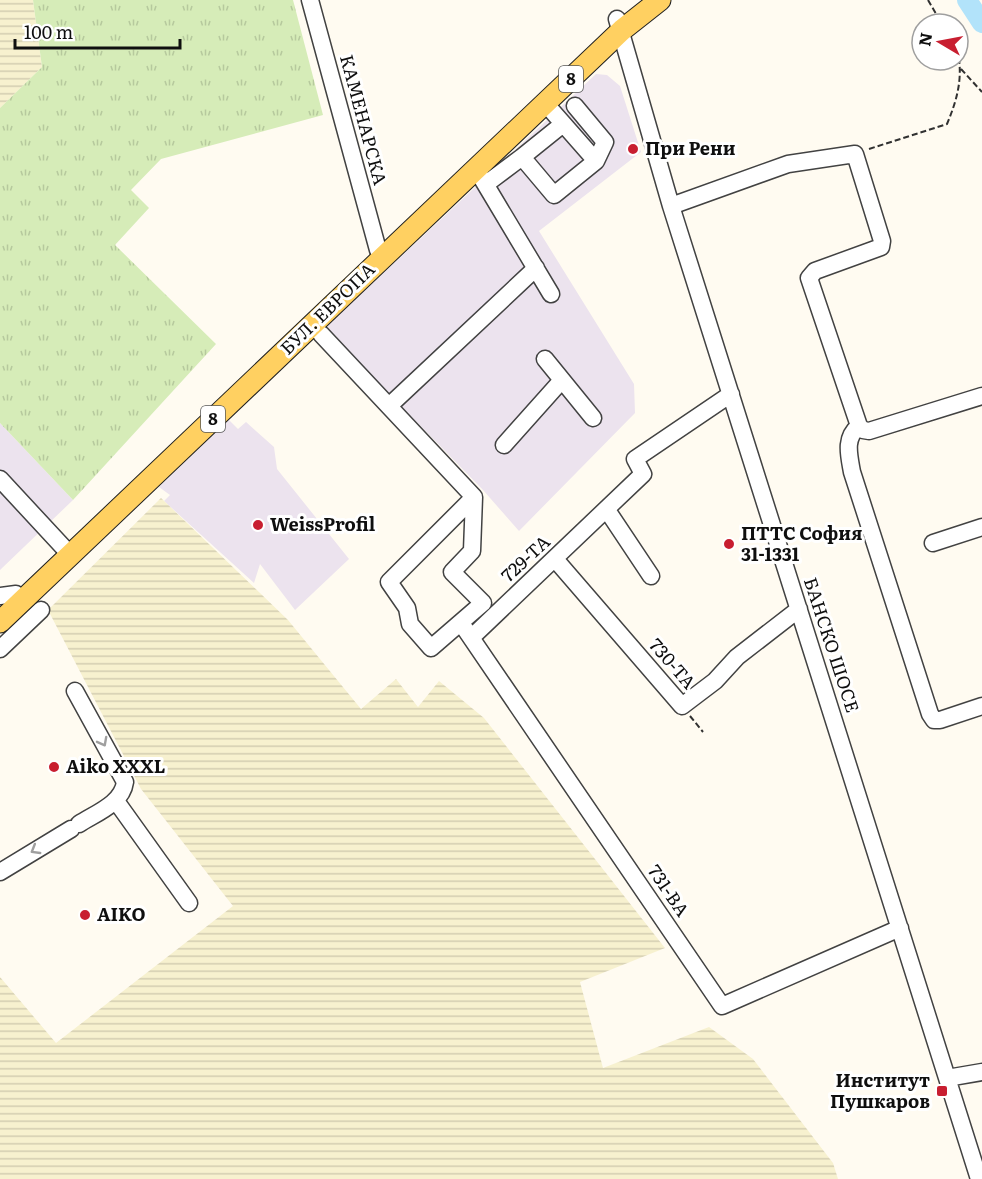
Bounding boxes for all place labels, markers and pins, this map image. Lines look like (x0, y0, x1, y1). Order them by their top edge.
place label: При Рени (645, 134, 736, 161)
marker: При Рени (626, 142, 640, 156)
place label: WeissProfil (270, 510, 376, 537)
marker: WeissProfil (251, 518, 265, 532)
place label: ПТТС София 31-1331 (741, 519, 863, 567)
marker: ПТТС София 31-1331 (722, 537, 736, 551)
place label: Aiko XXXL (66, 752, 165, 779)
marker: Aiko XXXL (47, 760, 61, 774)
place label: AIKO (97, 900, 146, 927)
marker: AIKO (78, 908, 92, 922)
place label: Институт Пушкаров (830, 1066, 930, 1114)
marker: Институт Пушкаров (935, 1084, 949, 1098)

